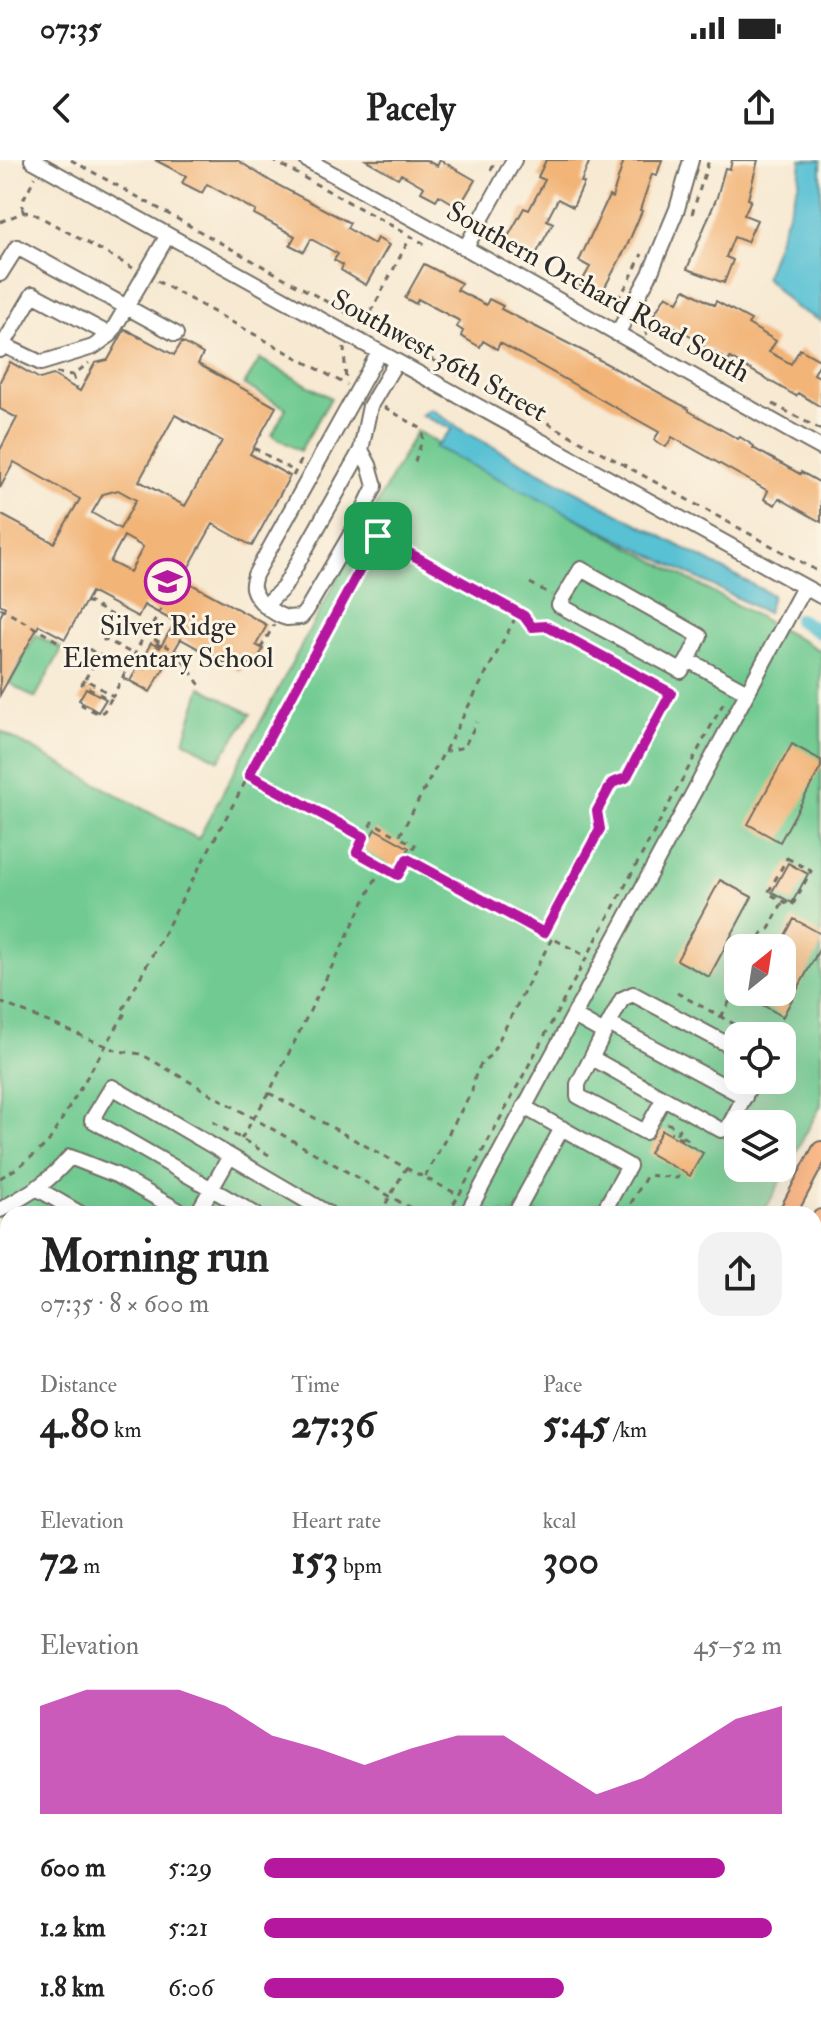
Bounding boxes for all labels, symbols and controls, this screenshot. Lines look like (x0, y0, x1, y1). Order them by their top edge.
text: 07:35 (40, 10, 101, 47)
icon: back (40, 86, 84, 130)
text: Pacely (366, 86, 455, 131)
icon: share (737, 86, 781, 130)
street label: Southern Orchard Road South (440, 194, 756, 390)
street label: Southwest 36th Street (325, 282, 553, 430)
pin (344, 502, 412, 570)
icon: arrive (356, 514, 400, 558)
school or university icon: Silver Ridge Elementary School (144, 557, 192, 605)
place label: Silver Ridge Elementary School (62, 609, 274, 676)
north arrow (724, 934, 796, 1006)
map controls (724, 934, 796, 1182)
button: locate (724, 1022, 796, 1094)
button: layers (724, 1110, 796, 1182)
text: Morning run (40, 1230, 269, 1285)
button: share (698, 1232, 782, 1316)
text: 07:35 · 8 × 600 m (40, 1288, 209, 1320)
text: Distance (40, 1371, 117, 1399)
text: Time (291, 1371, 339, 1399)
text: Pace (543, 1371, 582, 1399)
text: 4.80 (40, 1399, 109, 1450)
text: 27:36 (291, 1399, 375, 1450)
text: 5:45 (543, 1399, 609, 1450)
text: km (109, 1416, 142, 1444)
text: /km (609, 1416, 647, 1444)
text: Elevation (40, 1507, 124, 1535)
text: Heart rate (291, 1507, 381, 1535)
text: kcal (543, 1507, 576, 1535)
text: 72 (40, 1535, 79, 1586)
text: 153 (291, 1535, 338, 1586)
text: 300 (543, 1535, 599, 1586)
text: m (79, 1552, 100, 1580)
text: bpm (338, 1552, 382, 1580)
text: Elevation (40, 1630, 139, 1662)
text: 45–52 m (693, 1630, 782, 1662)
text: 600 m (40, 1852, 105, 1884)
text: 5:29 (168, 1852, 212, 1884)
text: 1.2 km (40, 1912, 106, 1944)
text: 5:21 (168, 1912, 208, 1944)
text: 1.8 km (40, 1972, 105, 2004)
text: 6:06 (168, 1972, 214, 2004)

